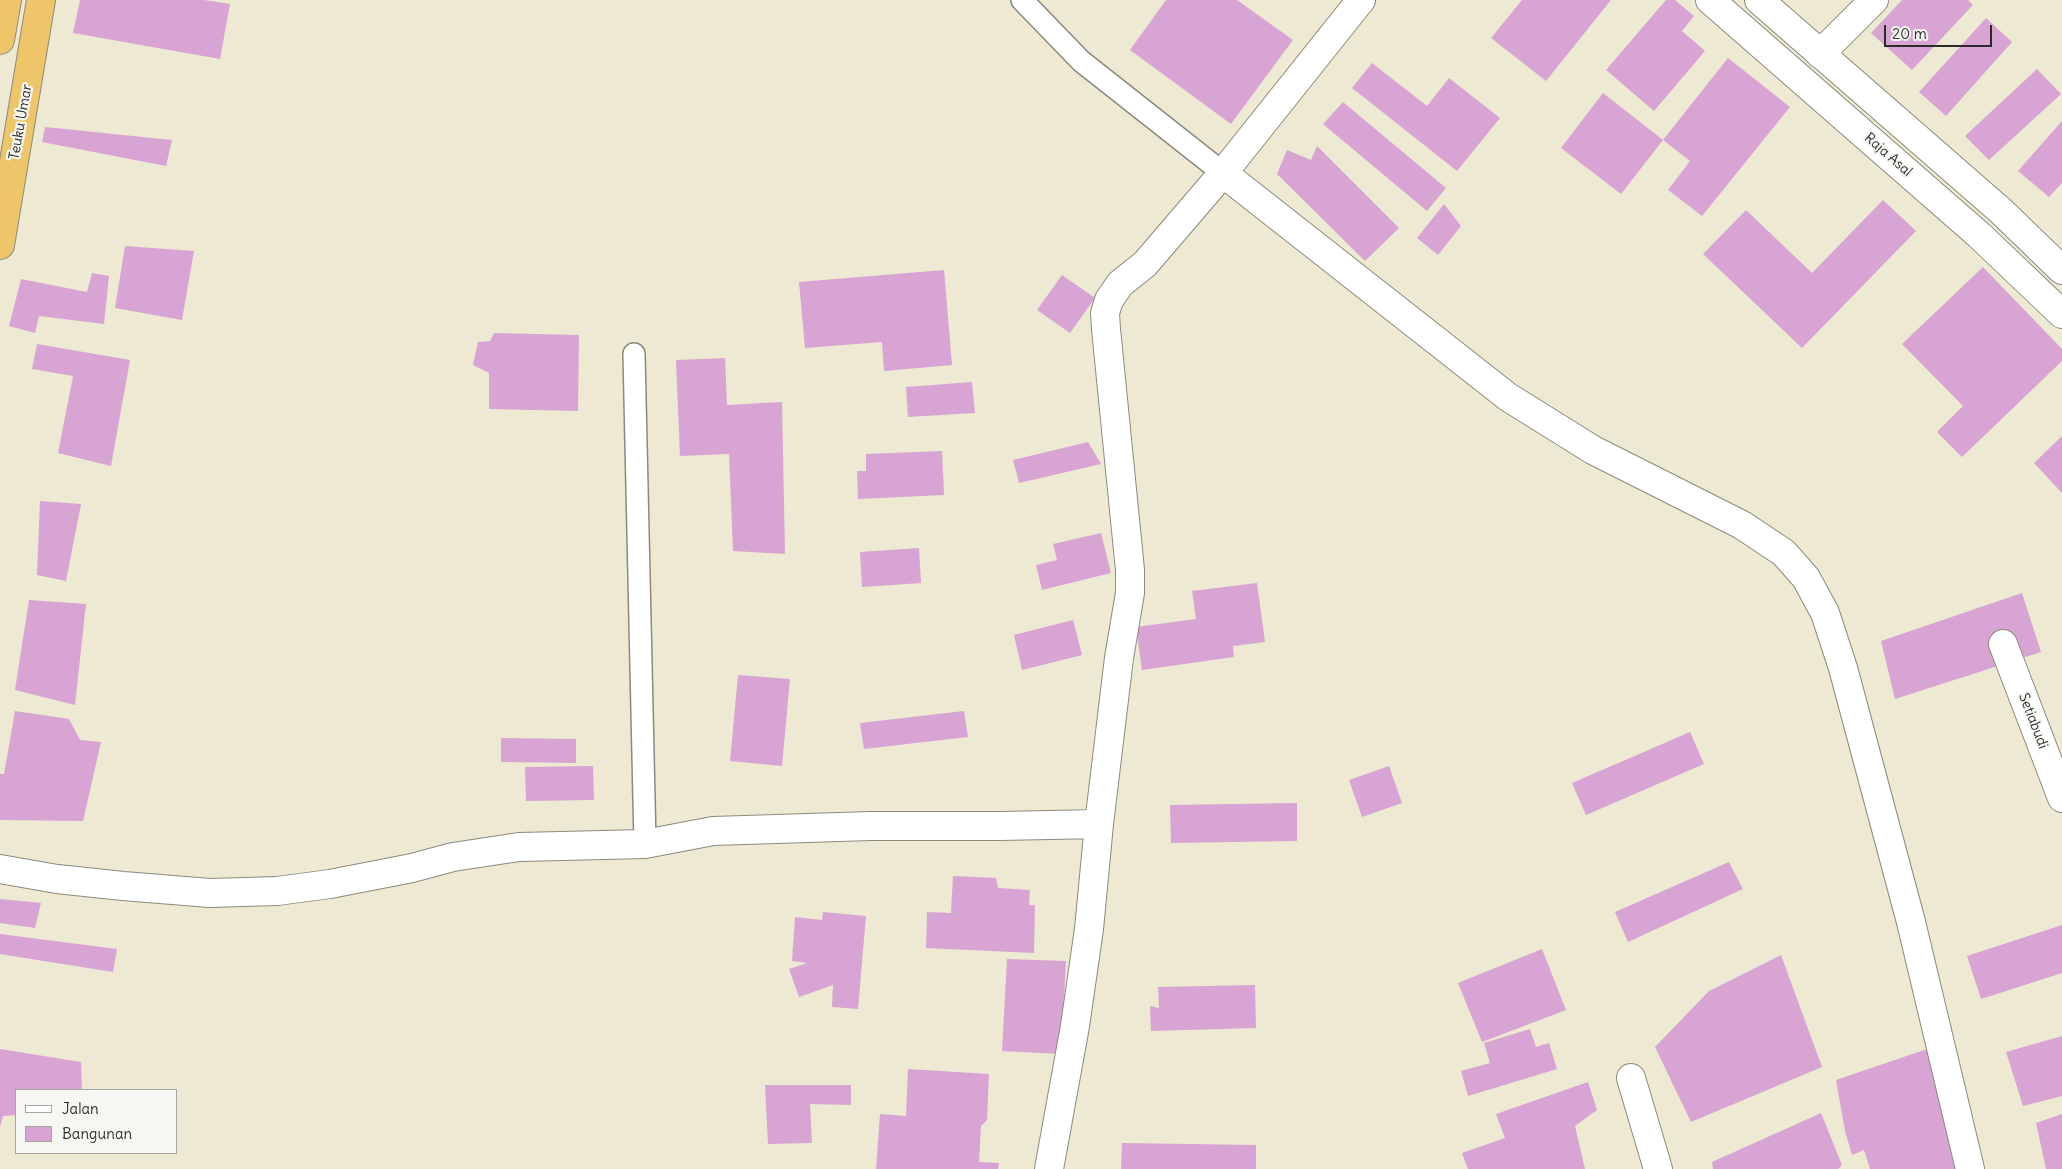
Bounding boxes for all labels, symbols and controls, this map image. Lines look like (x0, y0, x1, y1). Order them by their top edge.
scale bar (1887, 15, 1994, 47)
text: 20 m (1892, 24, 1927, 43)
street label: Teuku Umar (6, 83, 36, 161)
street label: Raja Asal (1861, 130, 1915, 180)
street label: Setiabudi (2015, 691, 2051, 751)
legend (15, 1089, 178, 1154)
text: Jalan (62, 1099, 99, 1118)
text: Bangunan (62, 1124, 132, 1143)

